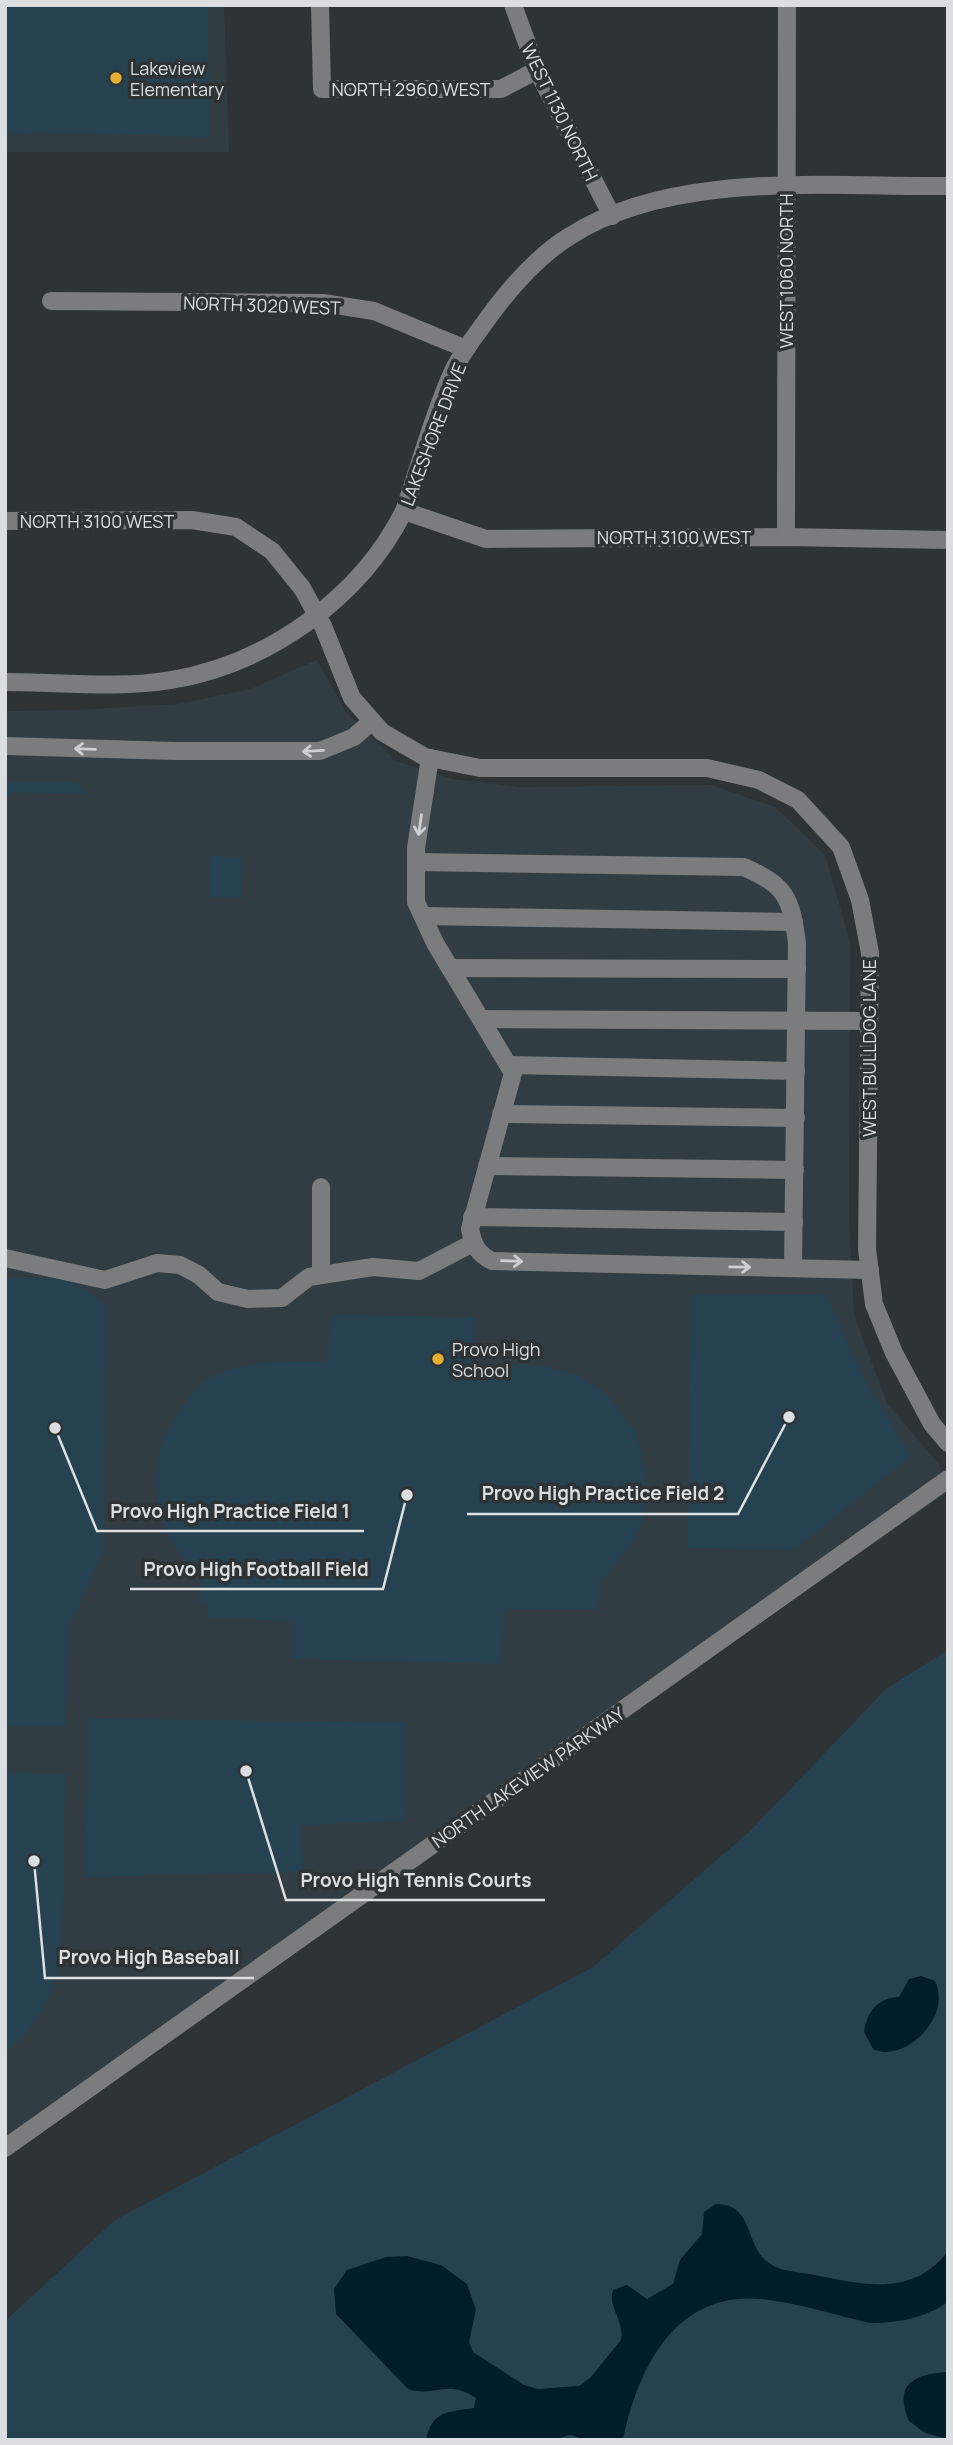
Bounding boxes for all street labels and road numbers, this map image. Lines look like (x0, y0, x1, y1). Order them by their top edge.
street label: WEST 1130 NORTH (516, 39, 604, 185)
street label: NORTH 2960 WEST (332, 77, 491, 101)
street label: WEST 1060 NORTH (774, 193, 798, 349)
street label: NORTH 3020 WEST (183, 290, 341, 320)
street label: LAKESHORE DRIVE (395, 359, 471, 509)
street label: NORTH 3100 WEST (20, 509, 174, 533)
street label: NORTH 3100 WEST (597, 525, 751, 549)
street label: WEST BULLDOG LANE (857, 959, 881, 1137)
street label: NORTH LAKEVIEW PARKWAY (427, 1701, 630, 1853)

